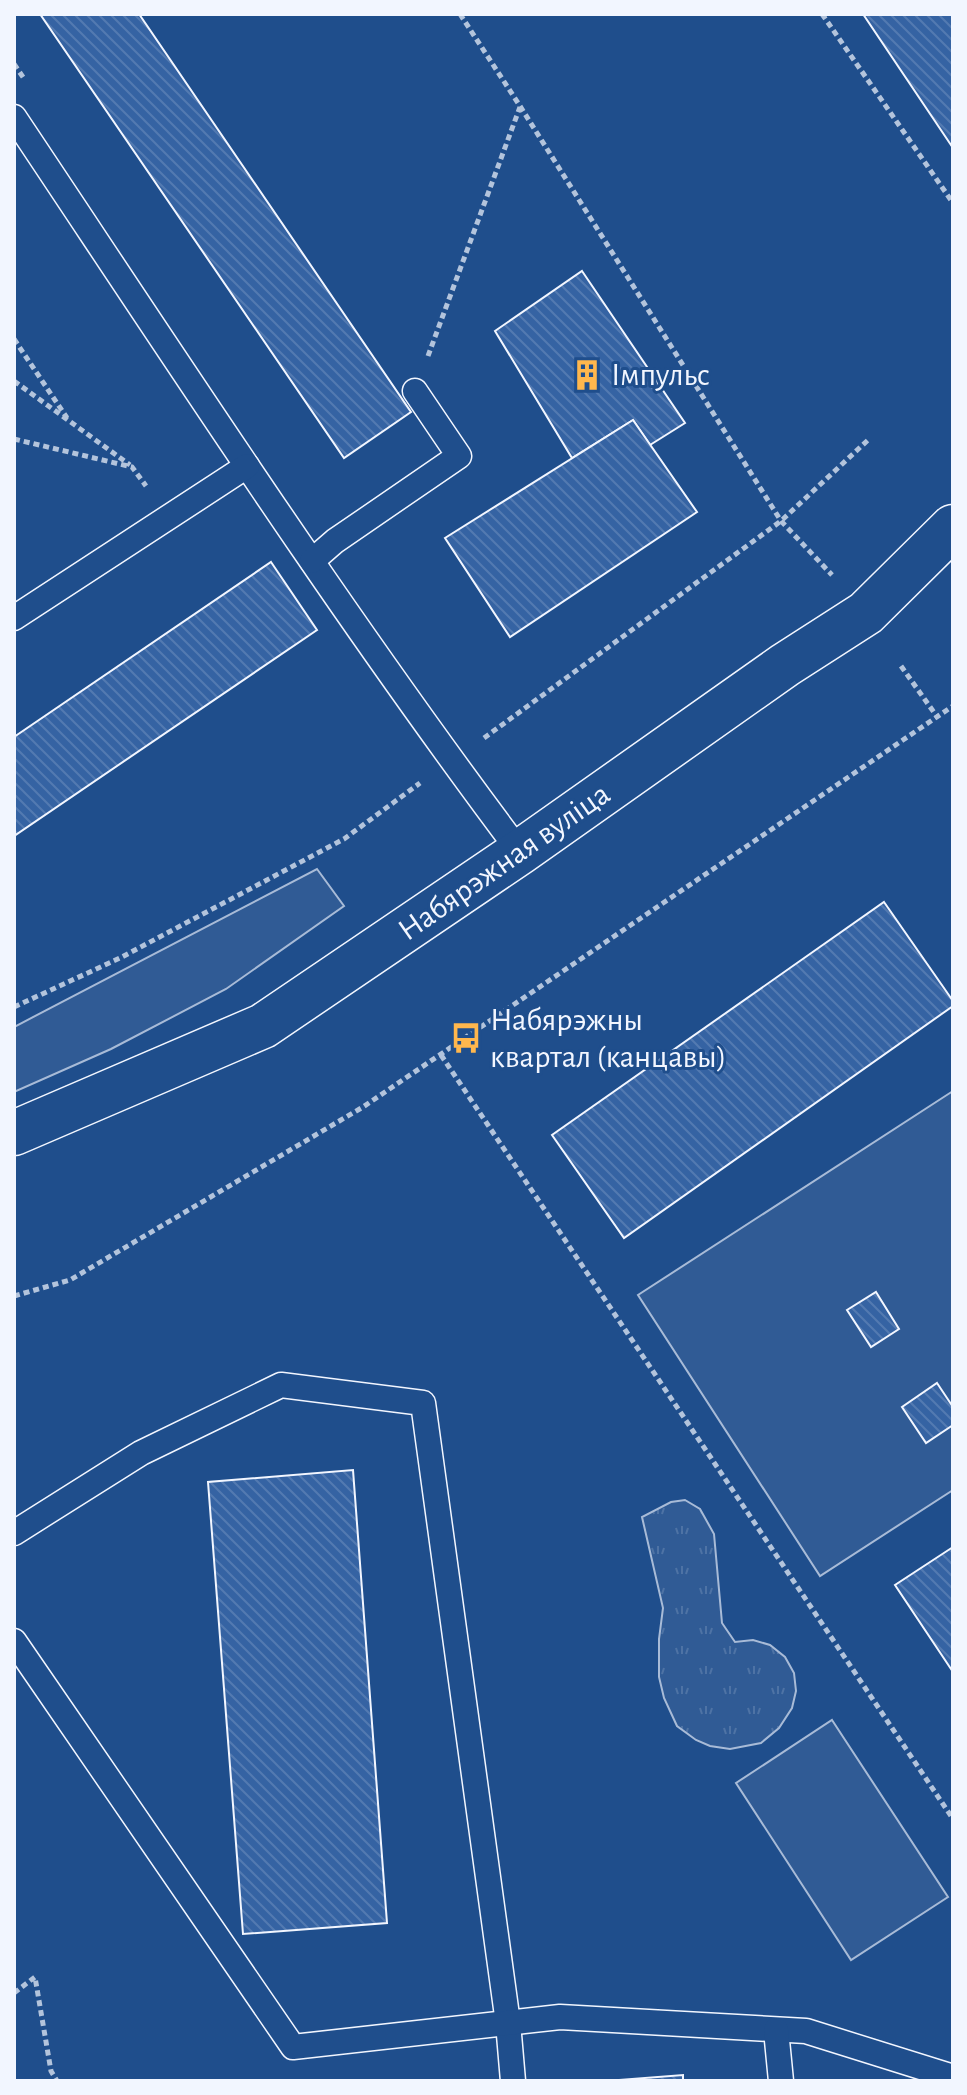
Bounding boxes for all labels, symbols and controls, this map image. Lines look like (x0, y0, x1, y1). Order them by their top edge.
building icon: Імпульс (570, 358, 604, 392)
place label: Імпульс (611, 359, 710, 391)
street label: Набярэжная вуліца (392, 777, 616, 947)
place label: Набярэжны квартал (канцавы) (490, 1004, 727, 1073)
bus stop icon: Набярэжны квартал (канцавы) (449, 1021, 483, 1055)

